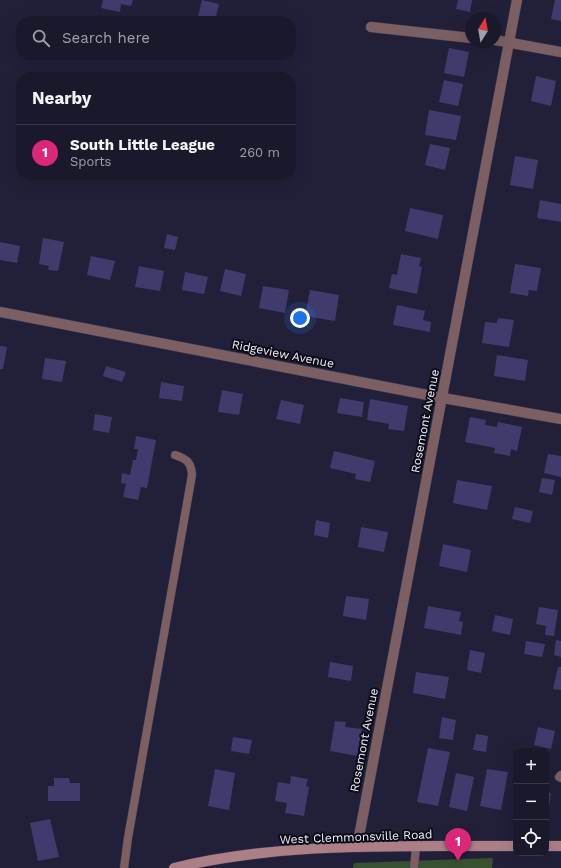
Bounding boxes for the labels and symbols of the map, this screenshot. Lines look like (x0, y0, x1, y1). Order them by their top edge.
north arrow (465, 12, 501, 48)
your location (290, 308, 310, 328)
street label: Ridgeview Avenue (231, 337, 335, 371)
street label: Rosemont Avenue (408, 368, 442, 474)
street label: Rosemont Avenue (347, 687, 381, 793)
street label: West Clemmonsville Road (279, 827, 433, 847)
pin: 1 (445, 828, 471, 861)

